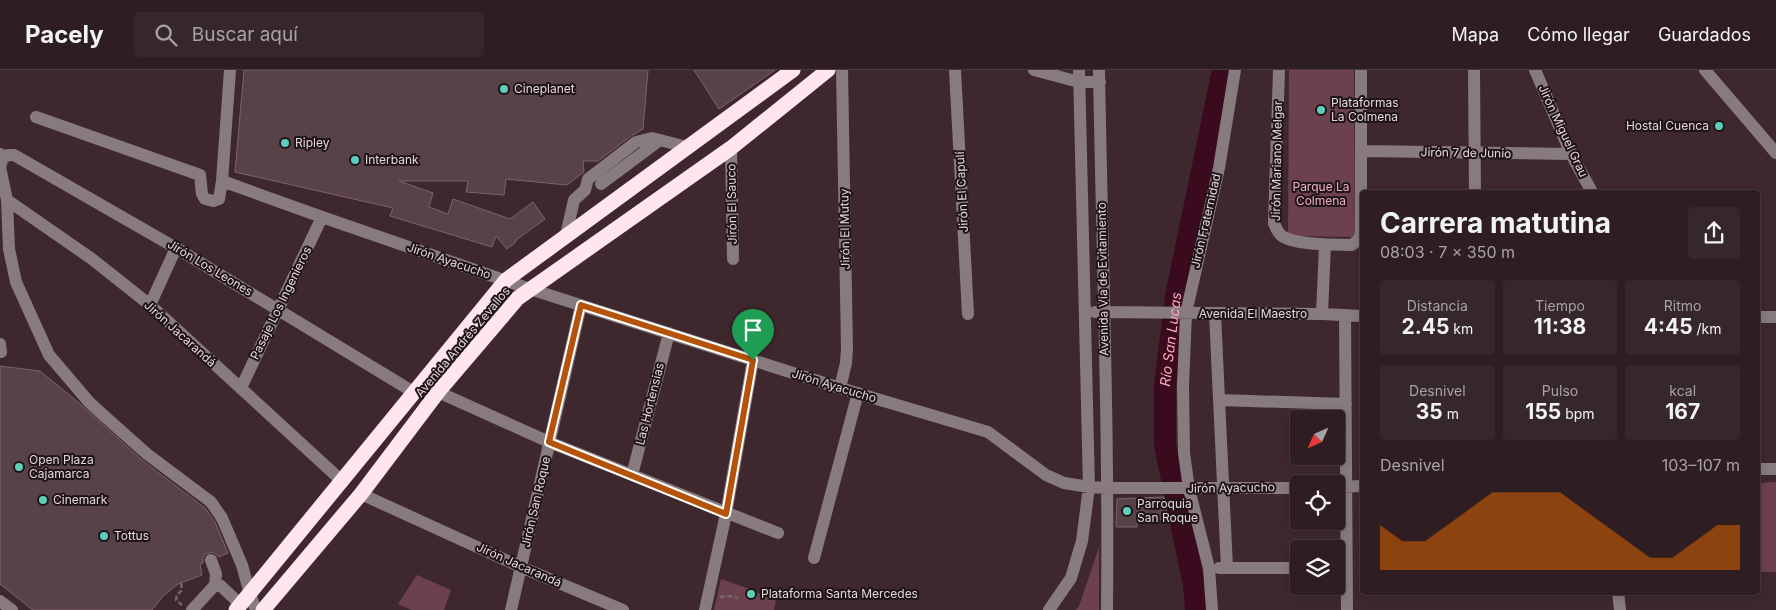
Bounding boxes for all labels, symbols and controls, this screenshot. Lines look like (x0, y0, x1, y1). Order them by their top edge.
search box (134, 12, 484, 57)
text: Pacely (25, 20, 104, 49)
icon: search (152, 21, 180, 49)
text: Buscar aquí (192, 23, 298, 46)
text: Mapa (1452, 24, 1499, 45)
text: Cómo llegar (1527, 24, 1630, 45)
text: Guardados (1658, 24, 1751, 45)
place label: Cineplanet (514, 81, 575, 96)
street label: Jirón Miguel Grau (1535, 82, 1591, 180)
marker: Cineplanet (498, 83, 510, 95)
place label: Plataformas La Colmena (1331, 95, 1399, 124)
street label: Jirón Mariano Melgar (1268, 100, 1285, 221)
marker: Plataformas La Colmena (1315, 104, 1327, 116)
place label: Hostal Cuenca (1626, 118, 1709, 133)
marker: Hostal Cuenca (1713, 120, 1725, 132)
place label: Ripley (295, 135, 330, 150)
marker: Ripley (279, 137, 291, 149)
street label: Jirón 7 de Junio (1421, 144, 1512, 161)
street label: Jirón El Capulí (952, 151, 971, 233)
place label: Interbank (365, 152, 419, 167)
marker: Interbank (349, 154, 361, 166)
street label: Jirón El Sauco (723, 163, 740, 245)
street label: Jirón Fraternidad (1187, 172, 1224, 270)
park label: Parque La Colmena (1292, 179, 1350, 208)
street label: Jirón El Mutuy (836, 188, 853, 270)
street label: Avenida Vía de Evitamiento (1094, 202, 1111, 356)
text: Carrera matutina (1380, 206, 1611, 240)
button: share (1688, 207, 1740, 259)
street label: Jirón Los Leones (165, 236, 256, 299)
street label: Jirón Ayacucho (405, 239, 493, 282)
text: 08:03 · 7 × 350 m (1380, 242, 1515, 262)
street label: Pasaje Los Ingenieros (247, 244, 314, 362)
street label: Avenida Andrés Zevallos (412, 284, 513, 400)
water label: Río San Lucas (1156, 291, 1184, 387)
street label: Jirón Jacarandá (141, 297, 219, 370)
text: Distancia (1407, 297, 1468, 314)
text: Tiempo (1535, 297, 1585, 314)
text: Ritmo (1664, 297, 1701, 314)
street label: Avenida El Maestro (1199, 306, 1307, 321)
pin (732, 309, 774, 360)
text: 2.45 (1401, 314, 1449, 339)
text: 11:38 (1534, 314, 1586, 339)
text: 4:45 (1644, 314, 1693, 339)
icon: arrive (739, 316, 767, 344)
text: km (1449, 320, 1473, 337)
text: /km (1693, 320, 1722, 337)
street label: Las Hortensias (632, 361, 667, 447)
street label: Jirón Ayacucho (790, 366, 878, 406)
text: Desnivel (1409, 382, 1466, 399)
text: Pulso (1542, 382, 1578, 399)
text: kcal (1669, 382, 1696, 399)
text: 35 (1416, 399, 1443, 424)
text: 155 (1525, 399, 1561, 424)
text: 167 (1665, 399, 1700, 424)
text: m (1443, 405, 1459, 422)
text: bpm (1561, 405, 1595, 422)
north arrow (1290, 410, 1345, 465)
map controls (1290, 410, 1345, 595)
place label: Open Plaza Cajamarca (29, 452, 94, 481)
street label: Jirón San Roque (518, 455, 553, 549)
text: Desnivel (1380, 455, 1445, 475)
text: 103–107 m (1662, 455, 1740, 475)
marker: Open Plaza Cajamarca (13, 461, 25, 473)
button: locate (1290, 475, 1345, 530)
street label: Jirón Ayacucho (1187, 479, 1275, 496)
place label: Cinemark (53, 492, 108, 507)
marker: Cinemark (37, 494, 49, 506)
place label: Parroquia San Roque (1137, 496, 1198, 525)
marker: Parroquia San Roque (1121, 505, 1133, 517)
place label: Tottus (114, 528, 149, 543)
marker: Tottus (98, 530, 110, 542)
street label: Jirón Jacarandá (474, 539, 564, 590)
button: layers (1290, 540, 1345, 595)
place label: Plataforma Santa Mercedes (761, 586, 918, 601)
marker: Plataforma Santa Mercedes (745, 588, 757, 600)

